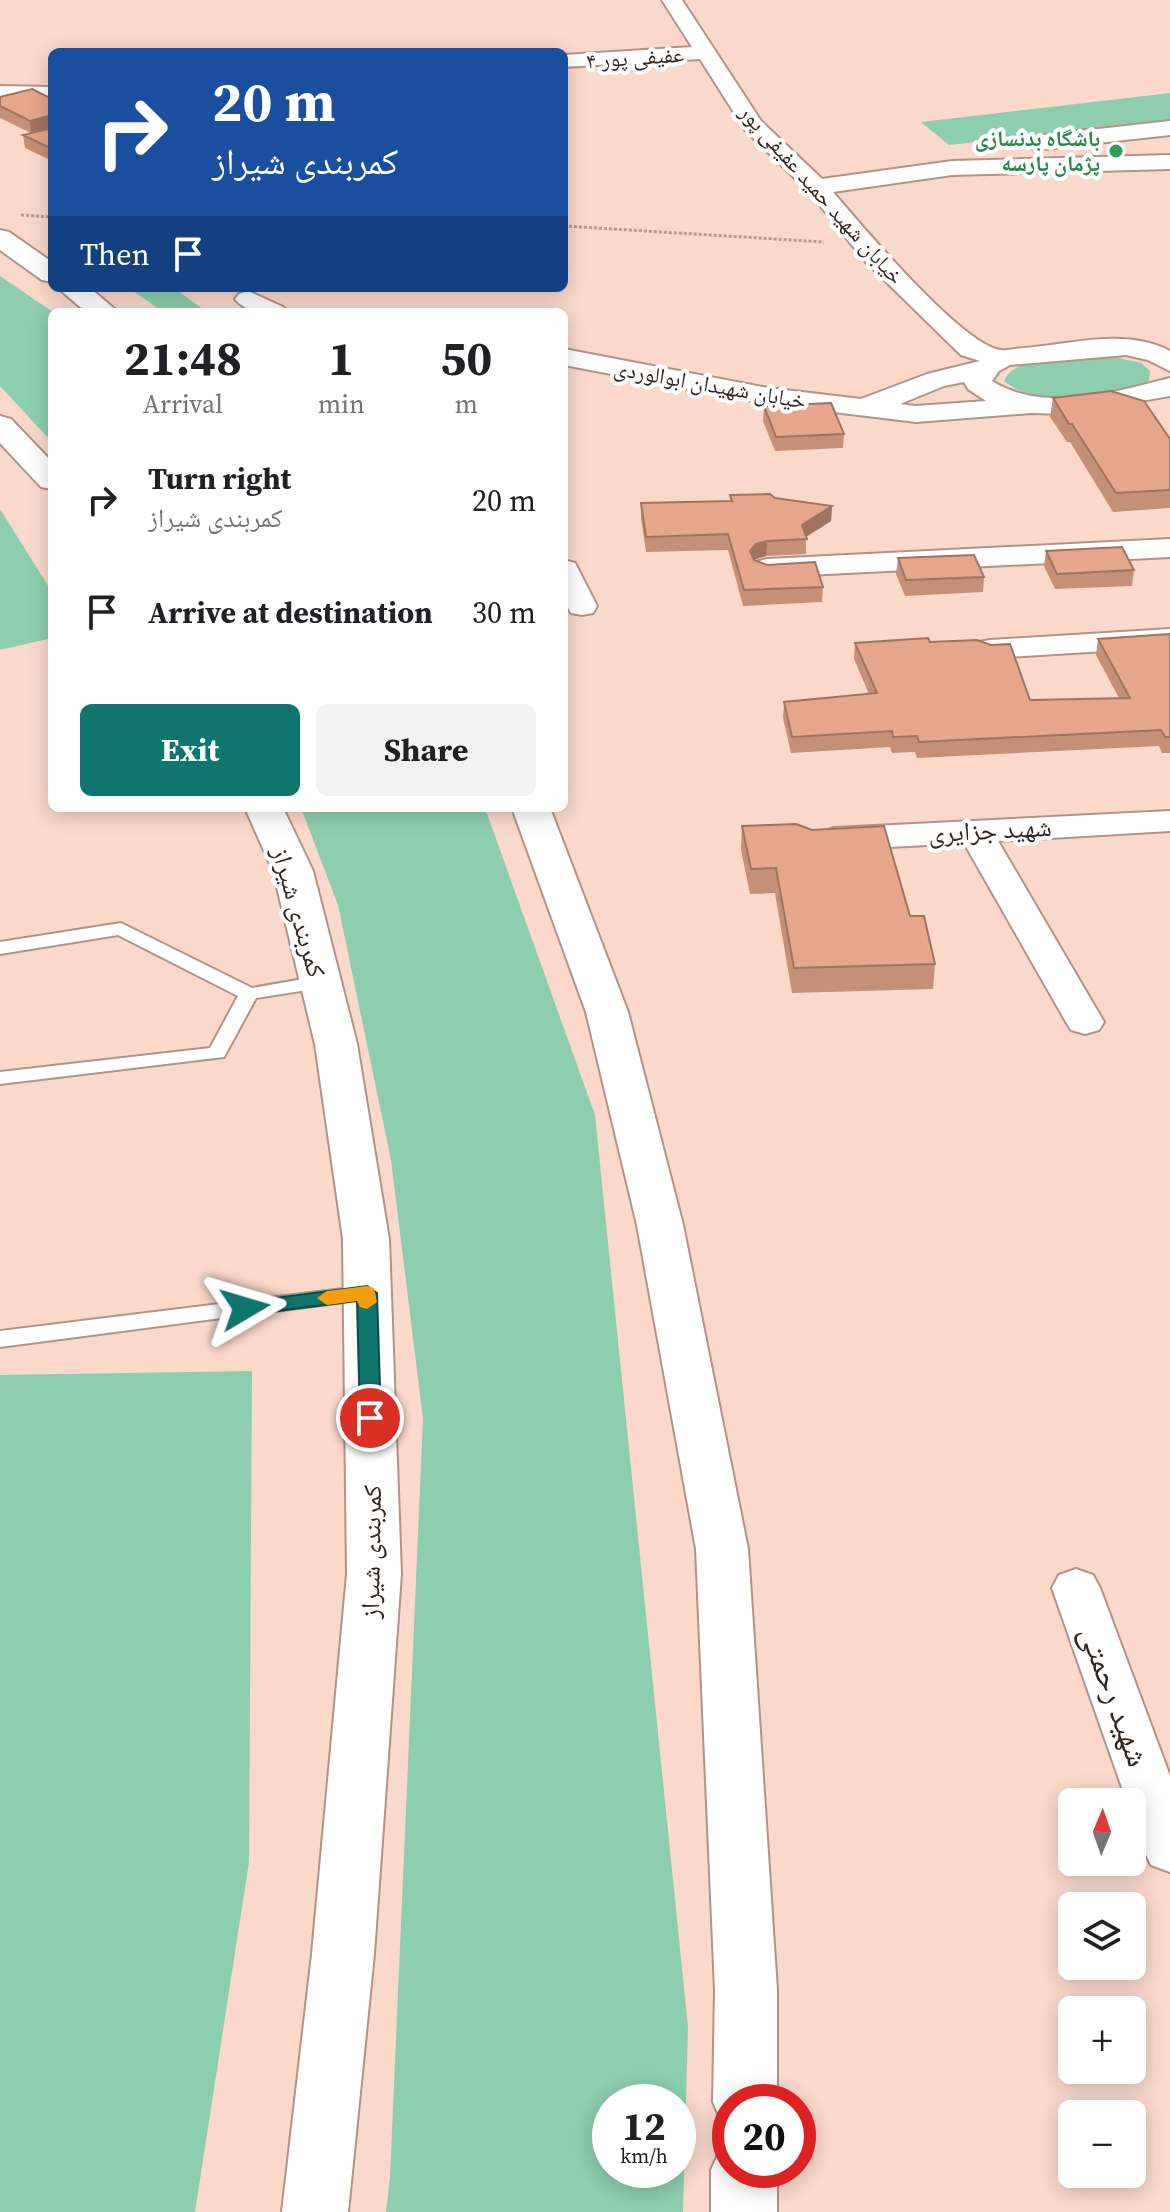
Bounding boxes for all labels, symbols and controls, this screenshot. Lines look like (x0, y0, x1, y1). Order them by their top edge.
street label: عفیفی پور ۴ (585, 39, 685, 75)
text: 20 m (212, 63, 335, 140)
icon: right (80, 80, 184, 184)
street label: خیابان شهید حمید عفیفی پور (732, 97, 911, 290)
place label: باشگاه بدنسازی پژمان پارسه (975, 123, 1100, 178)
text: کمربندی شیراز (212, 137, 398, 186)
marker: باشگاه بدنسازی پژمان پارسه (1107, 142, 1125, 160)
icon: arrive (166, 232, 210, 276)
text: Then (80, 234, 150, 275)
text: 21:48 (124, 325, 242, 391)
text: 1 (328, 325, 354, 391)
text: 50 (440, 325, 492, 391)
street label: خیابان شهیدان ابوالوردی (612, 352, 808, 416)
text: Arrival (143, 386, 223, 422)
text: min (318, 386, 365, 422)
text: m (455, 386, 478, 422)
text: Turn right (148, 458, 291, 499)
icon: right (80, 478, 124, 522)
text: 20 m (472, 480, 536, 521)
text: کمربندی شیراز (148, 500, 282, 536)
icon: arrive (80, 590, 124, 634)
text: Arrive at destination (148, 592, 433, 633)
text: 30 m (472, 592, 536, 633)
button: Exit (80, 704, 300, 796)
button: Share (316, 704, 536, 796)
street label: شهید جزایری (927, 809, 1053, 851)
street label: کمربندی شیراز (263, 841, 335, 982)
position arrow (203, 1266, 287, 1350)
pin (336, 1384, 404, 1452)
icon: arrive (348, 1396, 392, 1440)
street label: کمربندی شیراز (352, 1484, 390, 1621)
street label: شهید رحمتی (1069, 1619, 1161, 1773)
north arrow (1058, 1788, 1146, 1876)
map controls (1058, 1788, 1146, 2188)
button: layers (1058, 1892, 1146, 1980)
button: + (1058, 1996, 1146, 2084)
speed limit sign: 20 (712, 2084, 816, 2188)
text: 12 (622, 2099, 666, 2153)
button: − (1058, 2100, 1146, 2188)
text: km/h (620, 2142, 668, 2170)

